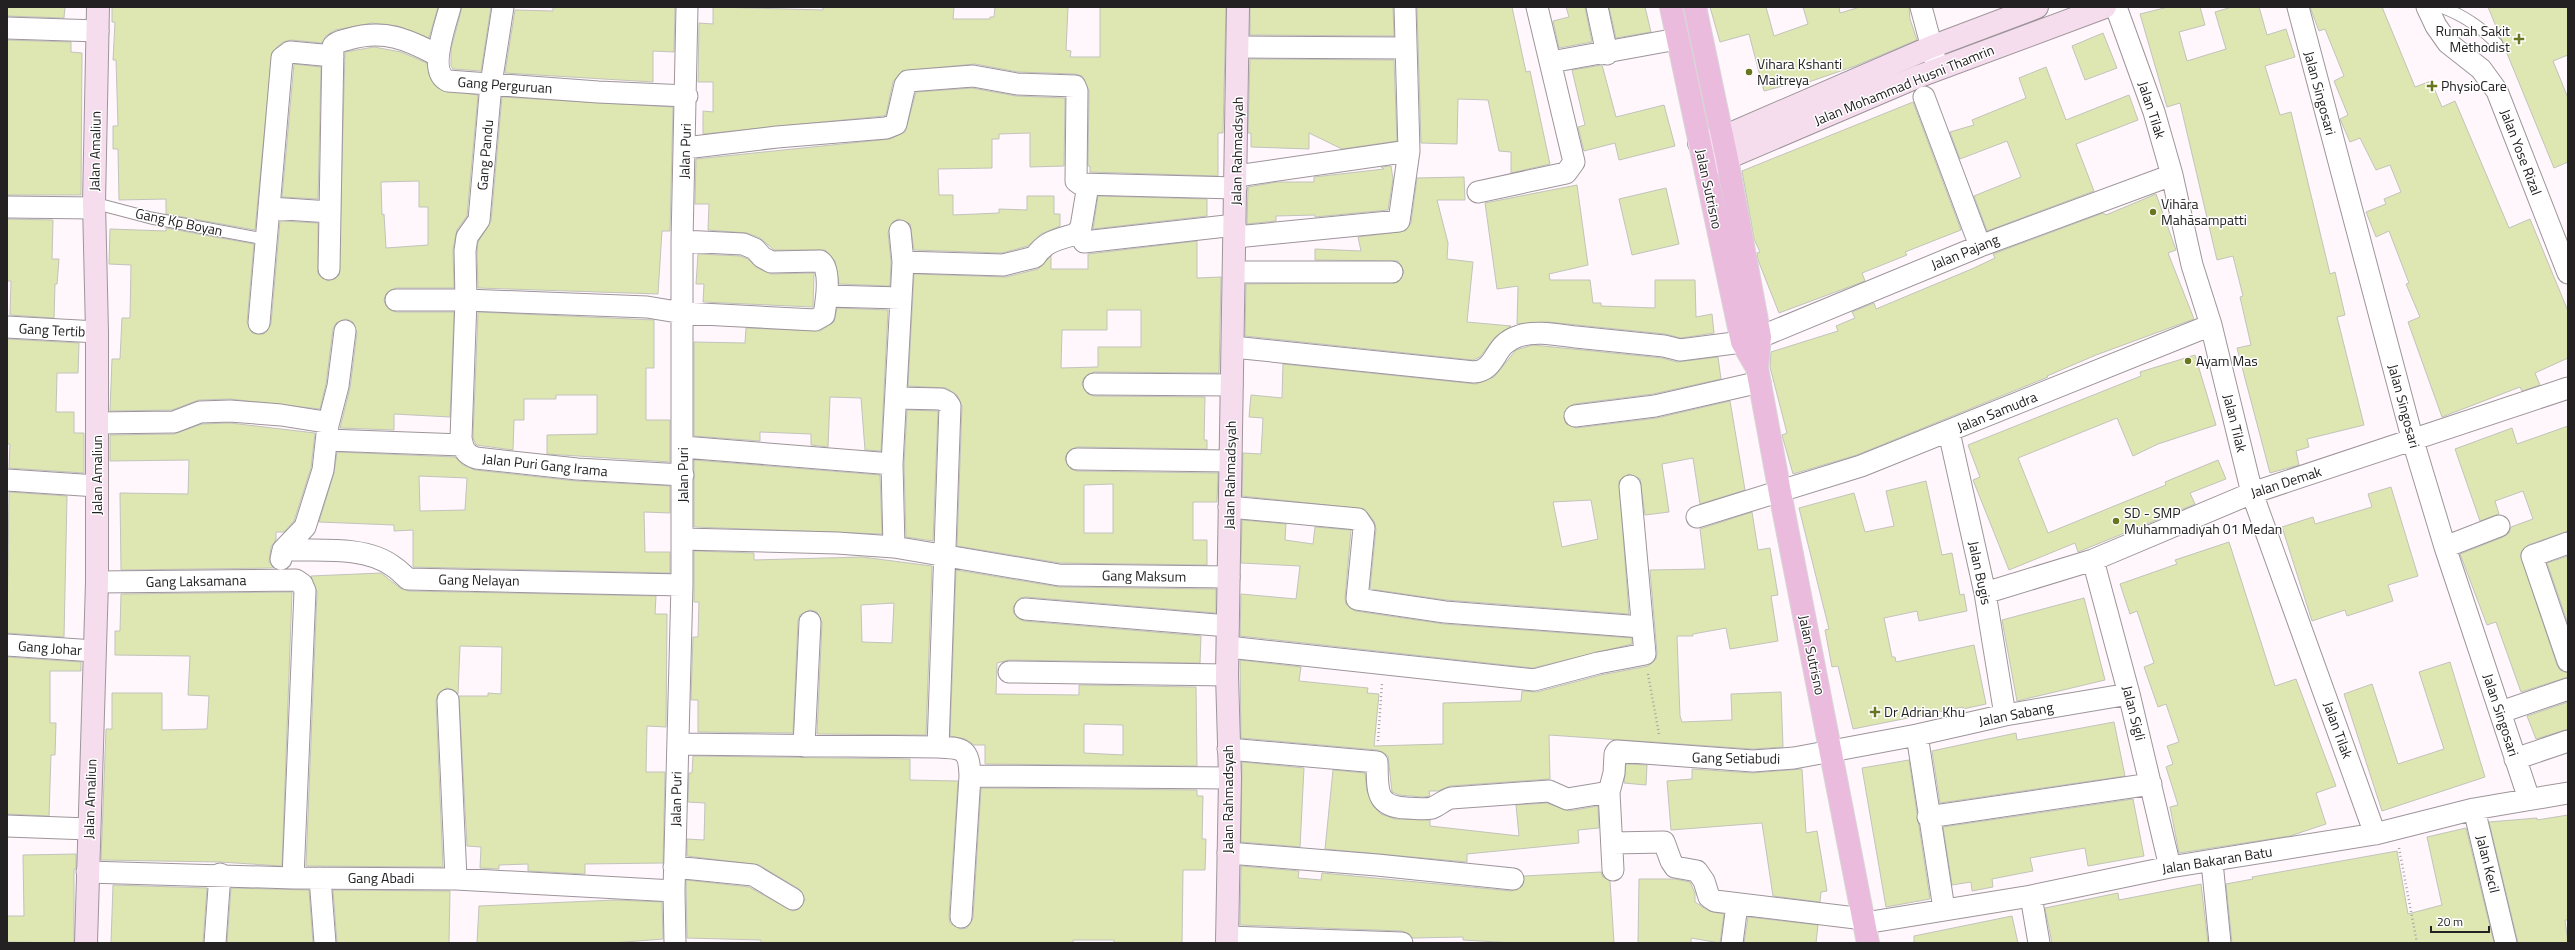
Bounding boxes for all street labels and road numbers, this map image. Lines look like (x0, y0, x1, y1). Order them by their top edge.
street label: Jalan Mohammad Husni Thamrin (1811, 39, 1997, 130)
street label: Jalan Singosari (2299, 49, 2342, 137)
street label: Gang Perguruan (457, 71, 553, 98)
street label: Jalan Tilak (2133, 78, 2172, 142)
street label: Jalan Rahmadsyah (1225, 96, 1248, 206)
street label: Jalan Yose Rizal (2495, 106, 2548, 198)
street label: Jalan Amaliun (83, 111, 106, 191)
street label: Gang Pandu (471, 119, 498, 191)
street label: Jalan Puri (673, 123, 696, 179)
street label: Jalan Sutrisno (1691, 147, 1728, 231)
street label: Gang Kp Boyan (133, 202, 225, 241)
street label: Jalan Pajang (1928, 228, 2002, 275)
street label: Gang Tertib (18, 317, 86, 342)
street label: Jalan Singosari (2383, 362, 2426, 450)
street label: Jalan Samudra (1954, 386, 2040, 437)
street label: Jalan Tilak (2218, 392, 2253, 454)
street label: Jalan Rahmadsyah (1218, 420, 1241, 530)
street label: Jalan Amaliun (86, 435, 107, 515)
street label: Jalan Puri Gang Irama (481, 447, 609, 482)
street label: Jalan Puri (672, 447, 693, 503)
street label: Jalan Demak (2248, 460, 2324, 503)
street label: Jalan Bugis (1963, 539, 1997, 607)
street label: Gang Maksum (1102, 564, 1186, 587)
street label: Gang Nelayan (438, 568, 520, 591)
street label: Gang Laksamana (145, 569, 246, 592)
street label: Jalan Sutrisno (1794, 613, 1831, 697)
street label: Gang Johar (17, 635, 83, 660)
street label: Jalan Singosari (2478, 671, 2525, 759)
street label: Jalan Sigli (2118, 683, 2151, 743)
street label: Jalan Sabang (1977, 696, 2055, 731)
street label: Jalan Tilak (2318, 698, 2359, 762)
street label: Jalan Rahmadsyah (1217, 745, 1238, 853)
street label: Gang Setiabudi (1692, 746, 1780, 769)
street label: Jalan Amaliun (78, 759, 101, 839)
street label: Jalan Puri (665, 771, 686, 827)
street label: Jalan Kecil (2471, 833, 2506, 895)
street label: Jalan Bakaran Batu (2160, 840, 2274, 879)
street label: Gang Abadi (348, 867, 414, 888)

